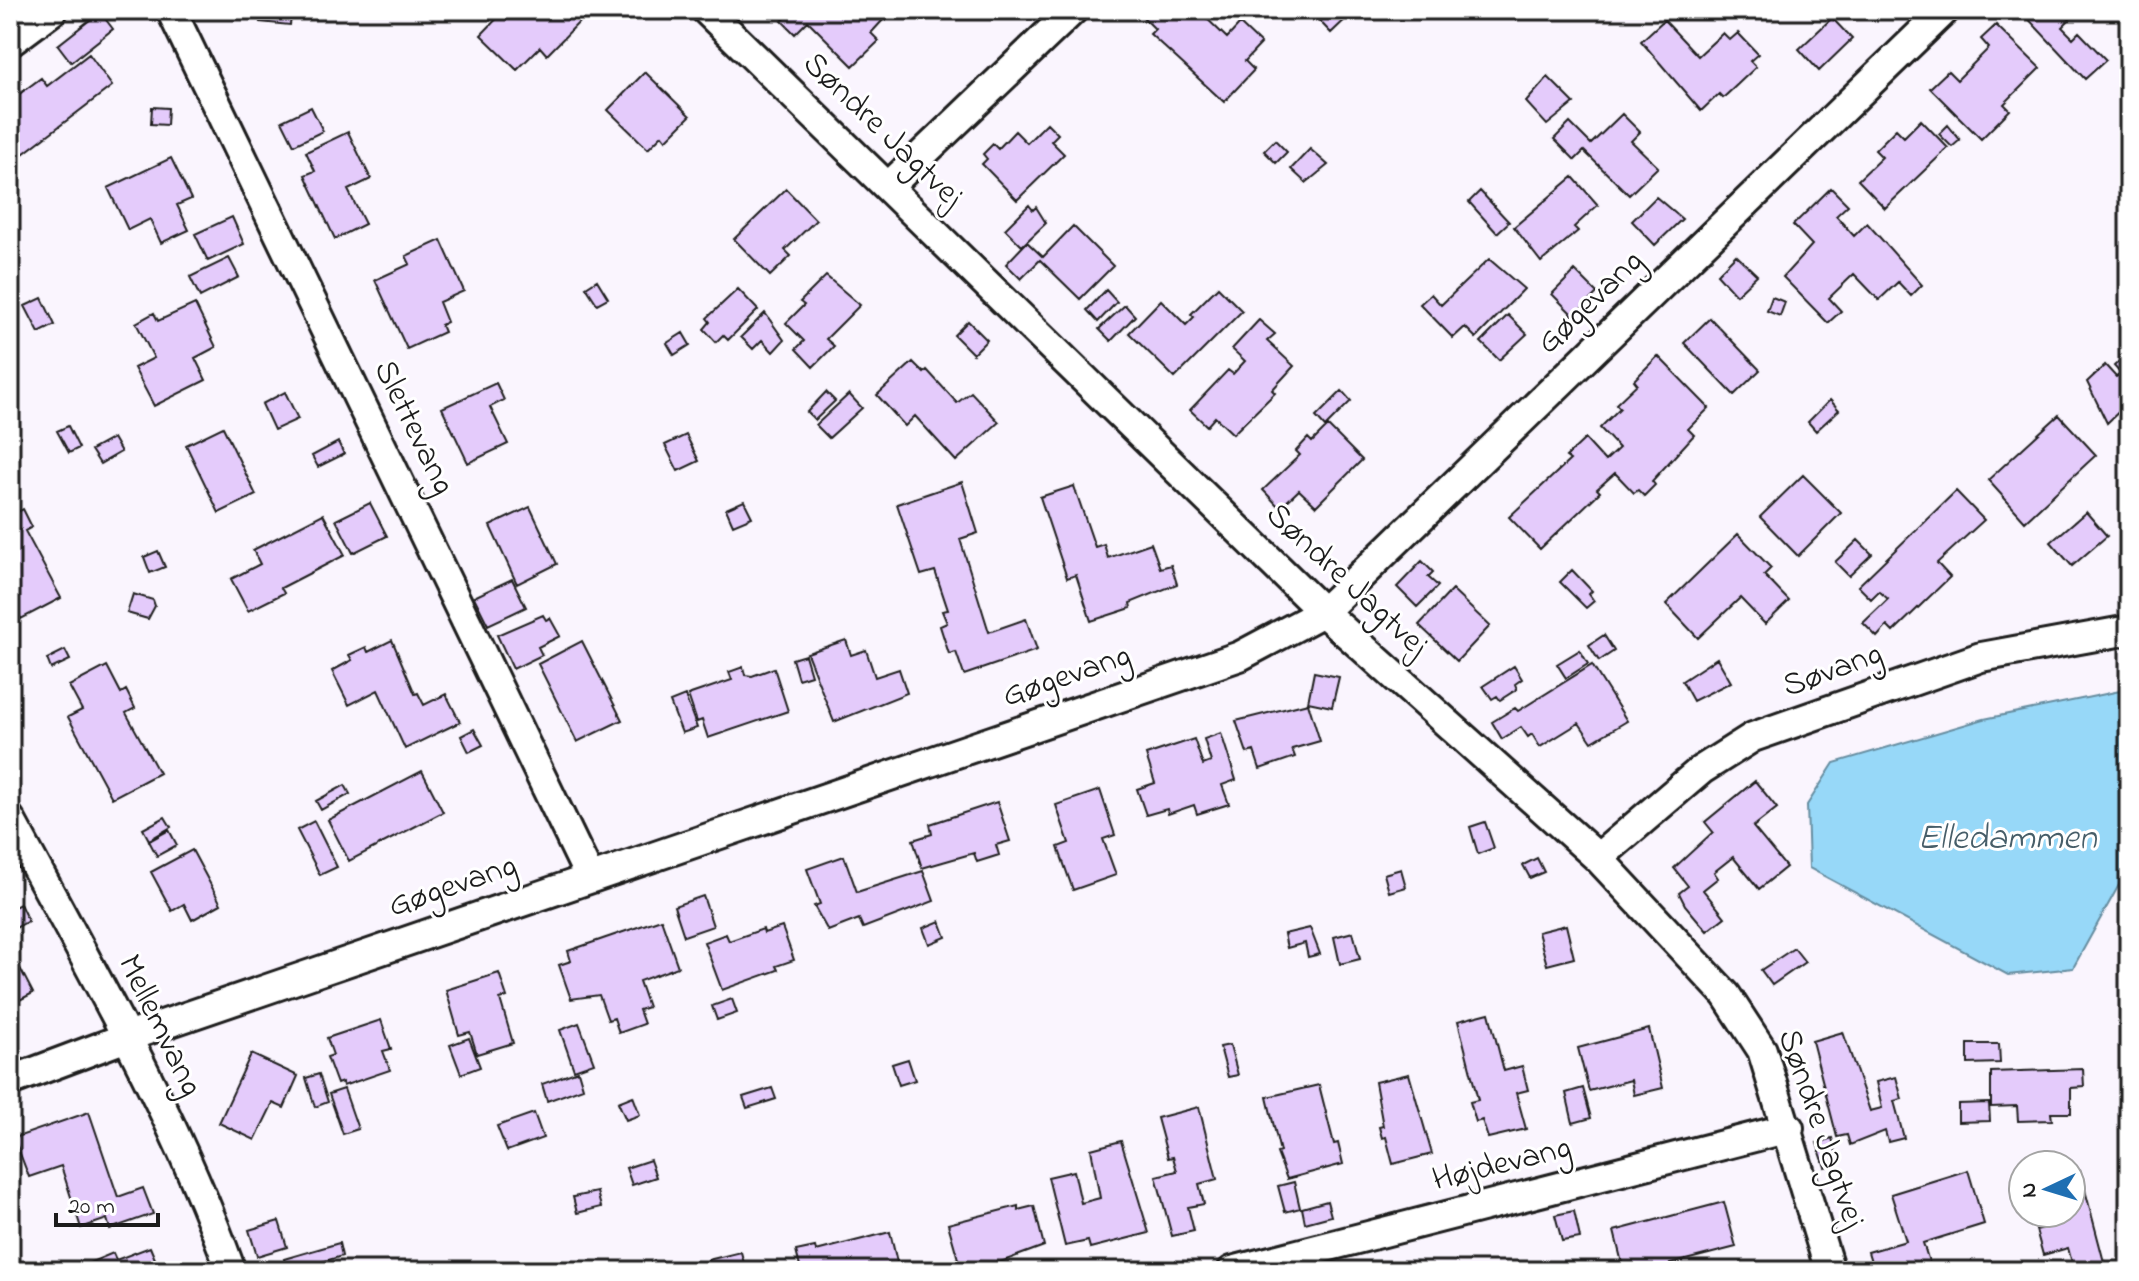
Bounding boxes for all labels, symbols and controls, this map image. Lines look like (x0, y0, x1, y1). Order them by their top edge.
street label: Søndre Jagtvej (790, 41, 975, 222)
street label: Gøgevang (1526, 239, 1656, 367)
street label: Slettevang (359, 352, 467, 504)
street label: Søndre Jagtvej (1253, 492, 1440, 671)
street label: Søvang (1776, 630, 1890, 712)
street label: Gøgevang (996, 632, 1138, 722)
water label: Elledammen (1917, 813, 2098, 866)
street label: Gøgevang (382, 842, 524, 932)
street label: Mellemvang (103, 947, 215, 1105)
street label: Søndre Jagtvej (1763, 1023, 1878, 1236)
street label: Højdevang (1427, 1124, 1577, 1206)
north arrow (2007, 1149, 2087, 1229)
scale bar (56, 1177, 158, 1227)
text: N (2014, 1182, 2047, 1199)
text: 20 m (68, 1190, 115, 1225)

